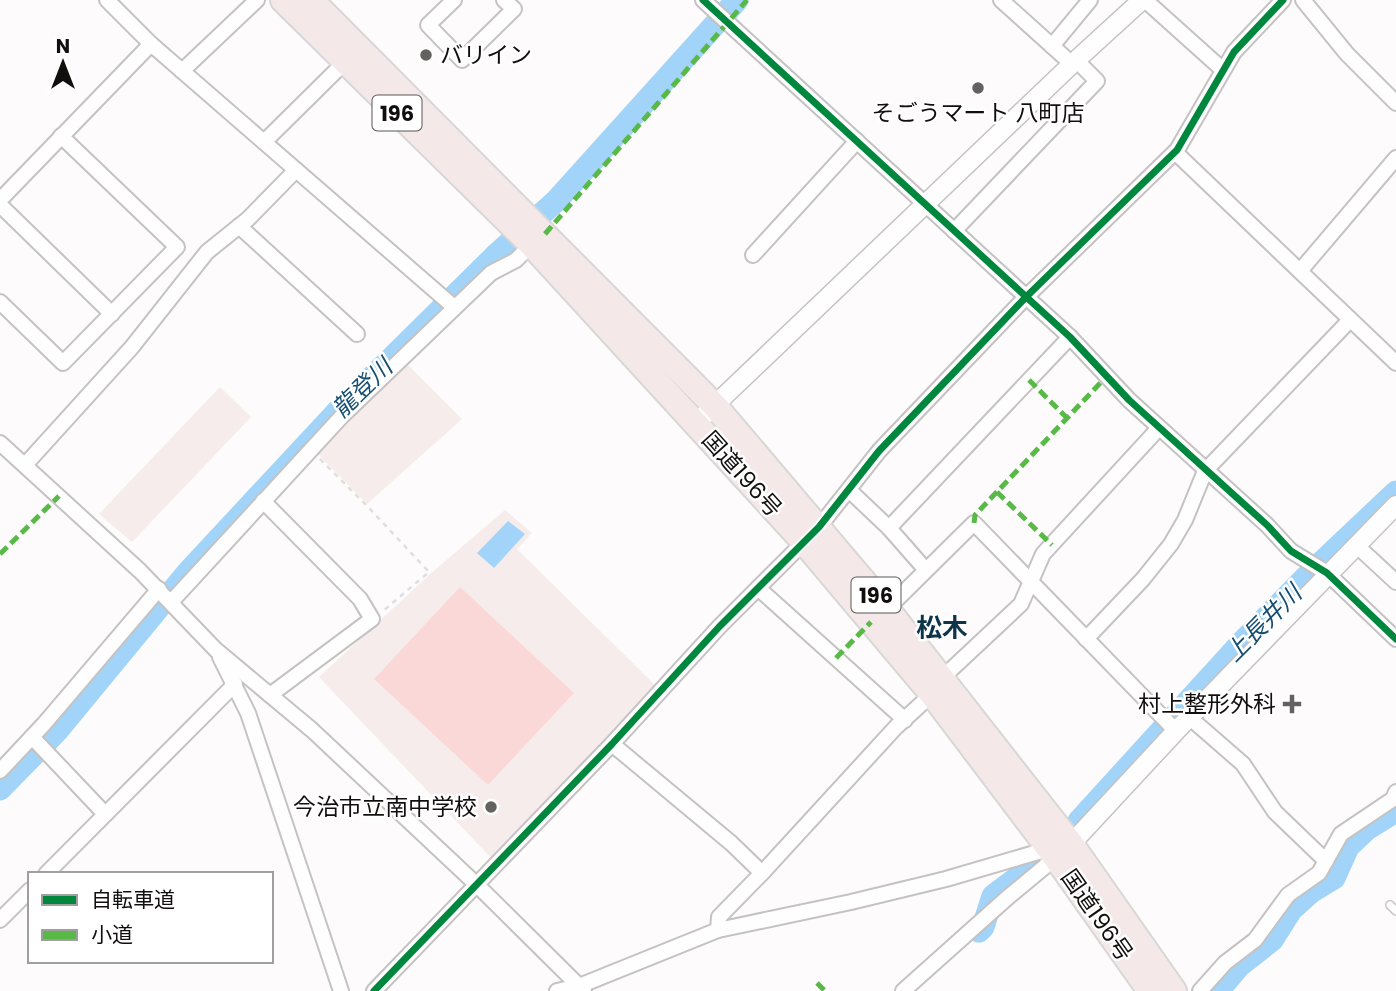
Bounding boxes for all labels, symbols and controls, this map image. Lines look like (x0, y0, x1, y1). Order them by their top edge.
north arrow (28, 28, 98, 98)
text: N (56, 33, 70, 60)
place label: バリイン (440, 39, 532, 71)
marker: バリイン (418, 47, 434, 63)
marker: そごうマート 八町店 (970, 80, 986, 96)
road number: 196 (372, 96, 422, 130)
place label: そごうマート 八町店 (871, 97, 1085, 129)
water label: 龍登川 (325, 349, 402, 425)
street label: 国道196号 (695, 424, 789, 524)
water label: 上長井川 (1217, 575, 1311, 669)
road number: 196 (852, 578, 900, 612)
district label: 松木 (916, 610, 968, 646)
place label: 村上整形外科 (1138, 688, 1276, 720)
marker: 村上整形外科 (1282, 694, 1302, 714)
place label: 今治市立南中学校 (293, 791, 477, 823)
marker: 今治市立南中学校 (483, 799, 499, 815)
street label: 国道196号 (1054, 863, 1140, 967)
legend (28, 872, 273, 963)
text: 自転車道 (91, 885, 175, 914)
text: 小道 (91, 920, 133, 949)

